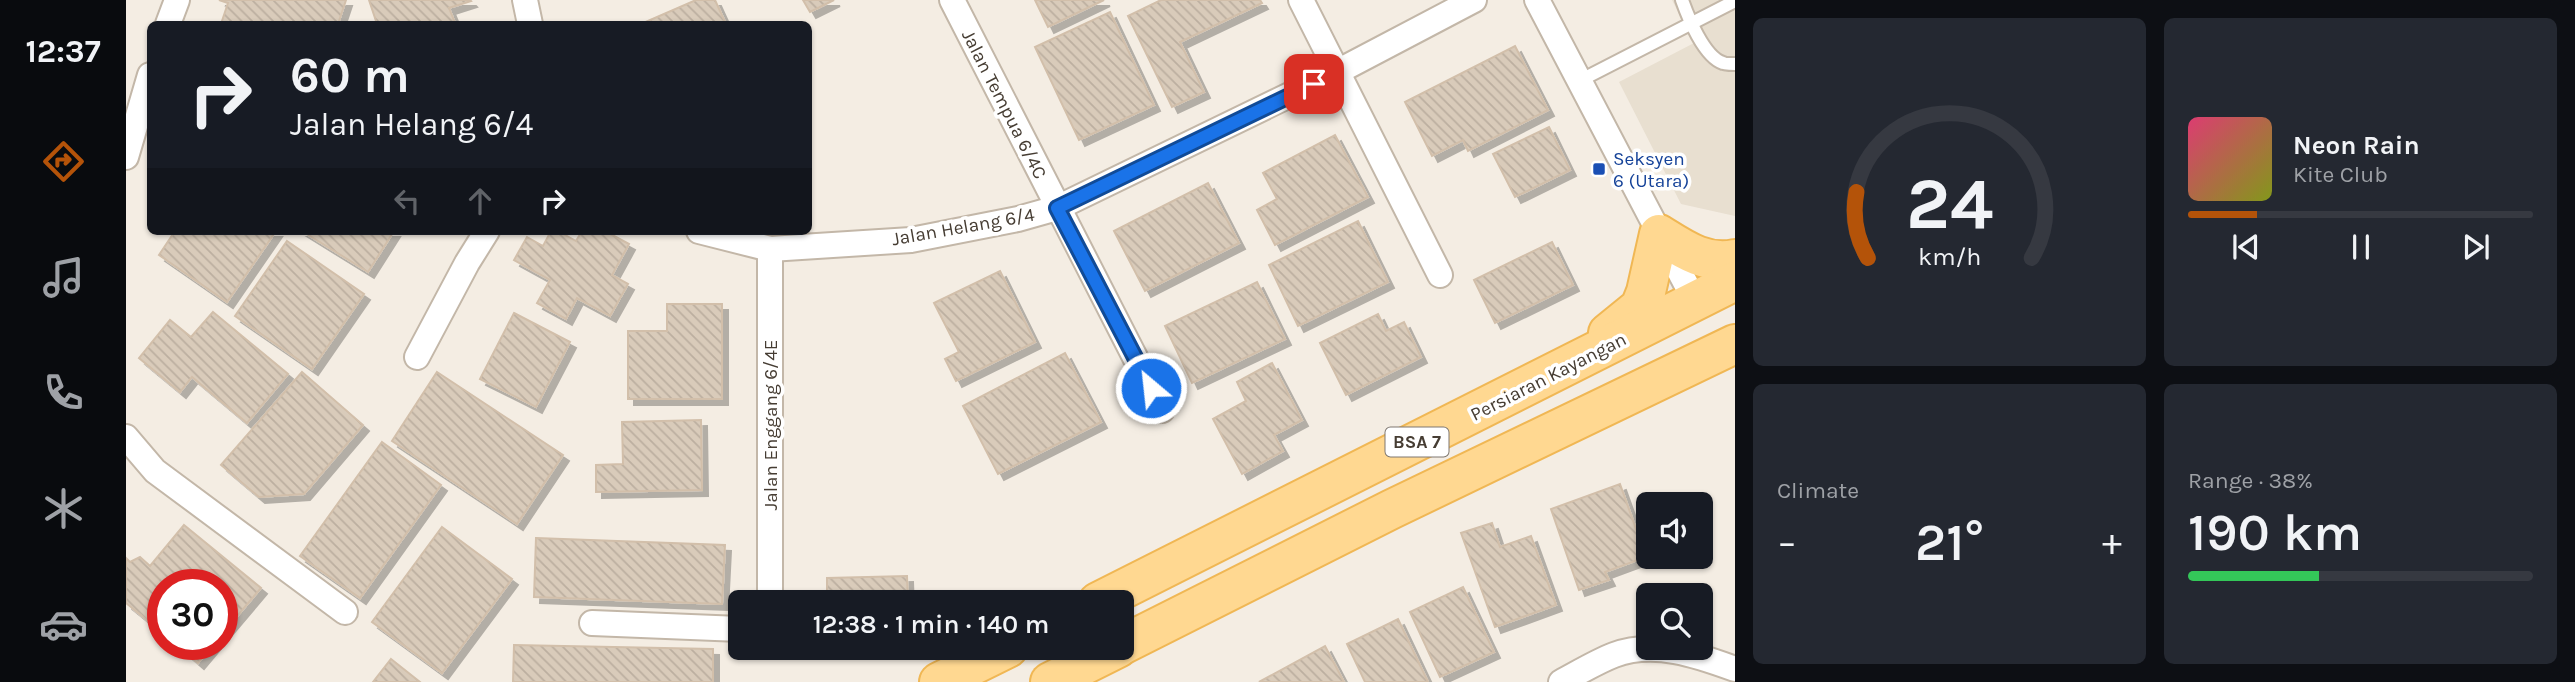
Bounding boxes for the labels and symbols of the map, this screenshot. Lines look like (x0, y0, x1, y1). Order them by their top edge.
street label: Jalan Tempua 6/4C (957, 26, 1051, 183)
pin (1284, 54, 1344, 114)
place label: Seksyen 6 (Utara) (1613, 148, 1689, 192)
marker: Seksyen 6 (Utara) (1591, 161, 1607, 177)
street label: Jalan Helang 6/4 (890, 204, 1037, 250)
street label: Persiaran Kayangan (1467, 328, 1630, 426)
street label: Jalan Enggang 6/4E (760, 339, 782, 511)
position arrow (1114, 351, 1188, 425)
road number: BSA 7 (1386, 428, 1448, 457)
speed limit sign: 30 (147, 569, 238, 660)

